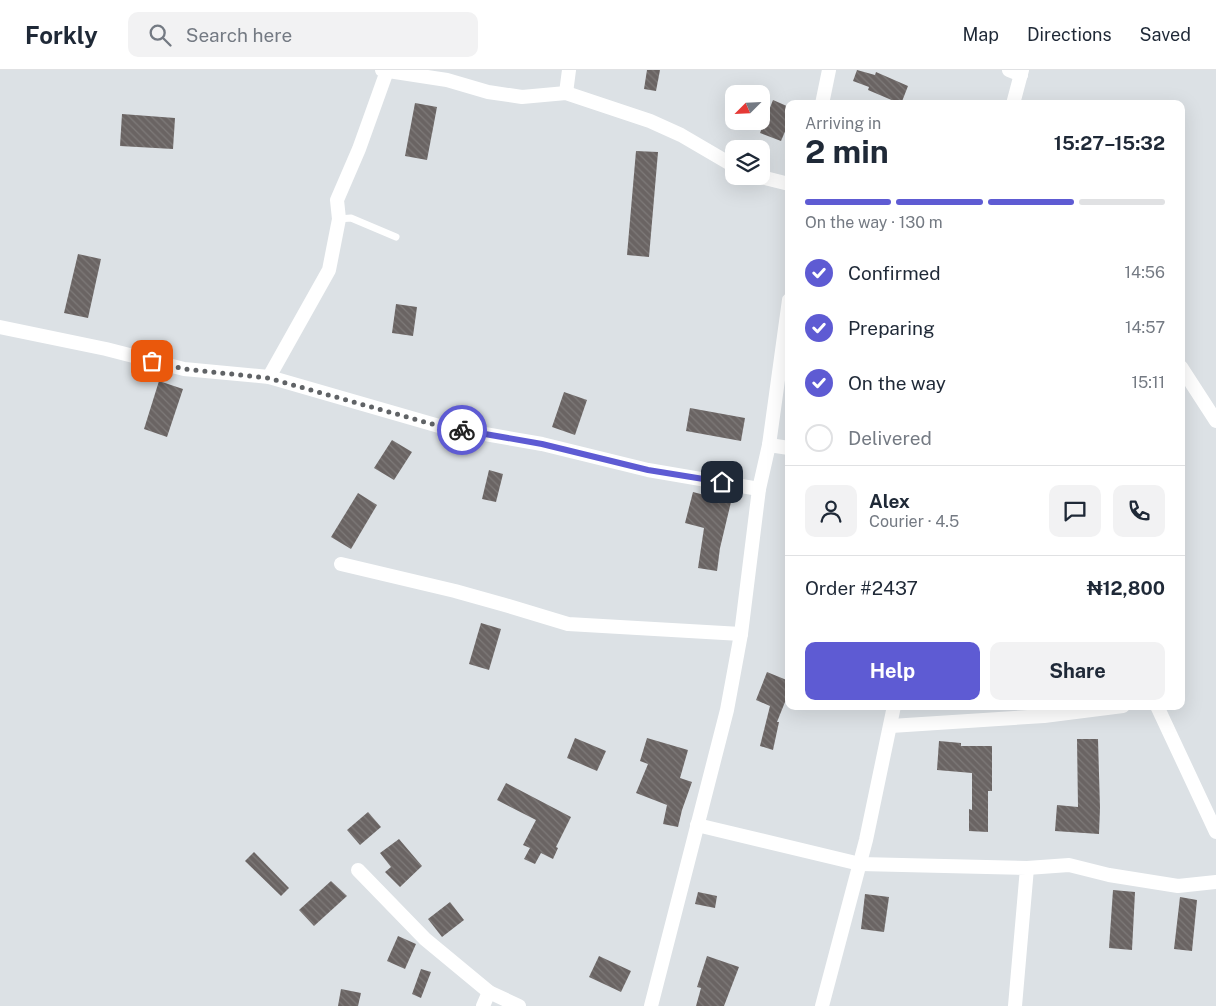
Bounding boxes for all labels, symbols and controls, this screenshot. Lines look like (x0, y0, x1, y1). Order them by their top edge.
search box (128, 12, 478, 57)
text: Forkly (25, 21, 98, 49)
icon: search (146, 21, 174, 49)
text: Search here (186, 24, 292, 46)
text: Map (962, 24, 999, 45)
text: Directions (1027, 24, 1112, 45)
text: Saved (1140, 24, 1191, 45)
north arrow (725, 85, 770, 130)
map controls (725, 85, 770, 185)
text: Arriving in (805, 114, 881, 133)
text: 15:27–15:32 (1054, 132, 1165, 154)
text: 2 min (805, 133, 889, 170)
button: layers (725, 140, 770, 185)
text: On the way · 130 m (805, 213, 943, 232)
icon: check (805, 259, 833, 287)
text: Confirmed (848, 262, 941, 284)
text: 14:56 (1125, 263, 1165, 282)
icon: check (805, 314, 833, 342)
text: Preparing (848, 317, 935, 339)
text: 14:57 (1125, 318, 1165, 337)
pin (131, 340, 173, 382)
icon: bag (138, 347, 166, 375)
icon: check (805, 369, 833, 397)
text: On the way (848, 372, 946, 394)
text: 15:11 (1132, 373, 1165, 392)
courier (437, 405, 487, 455)
icon: bike (448, 416, 476, 444)
text: Delivered (848, 427, 932, 449)
pin (701, 461, 743, 503)
icon: home (708, 468, 736, 496)
button: person (805, 485, 857, 537)
button: chat (1049, 485, 1101, 537)
button: phone (1113, 485, 1165, 537)
text: Alex (869, 490, 910, 512)
text: Courier · 4.5 (869, 512, 959, 531)
text: Order #2437 (805, 577, 918, 599)
text: ₦12,800 (1087, 577, 1165, 599)
button: Help (805, 642, 980, 700)
button: Share (990, 642, 1165, 700)

